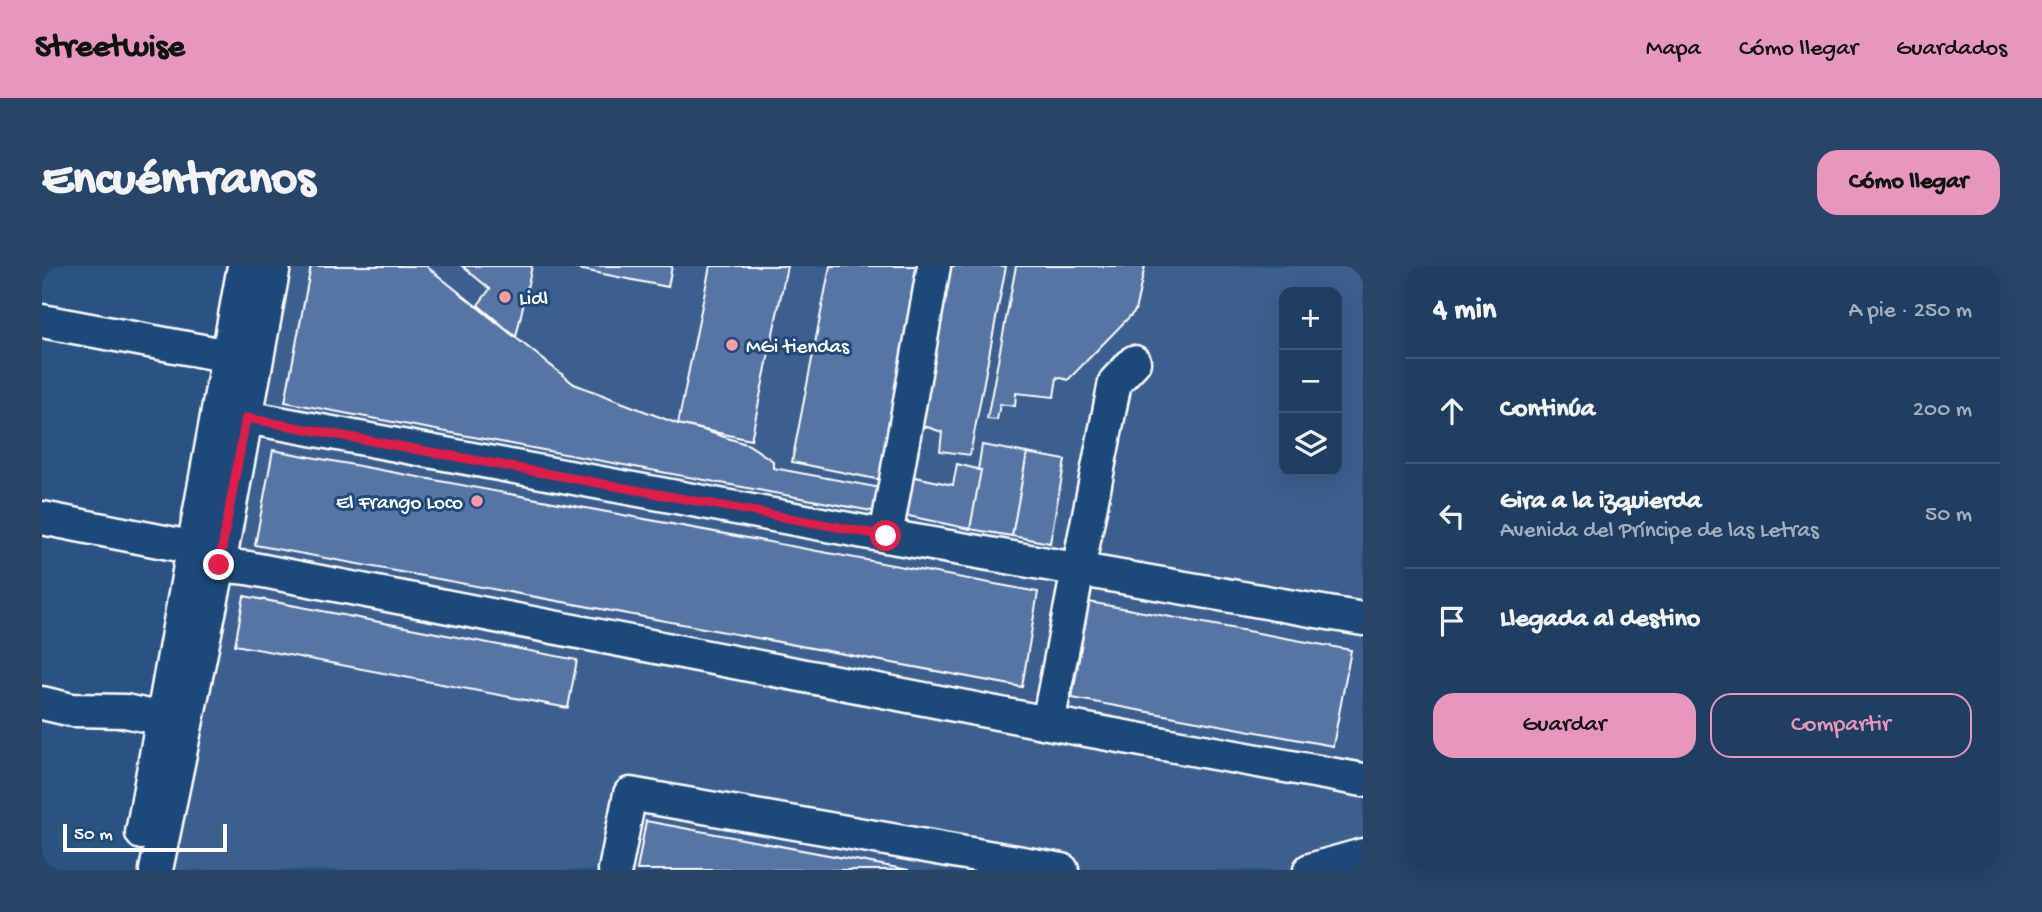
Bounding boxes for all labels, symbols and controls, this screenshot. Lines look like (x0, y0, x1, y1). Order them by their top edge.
text: Streetwise (35, 30, 185, 68)
text: Mapa (1646, 35, 1701, 64)
text: Cómo llegar (1739, 35, 1858, 64)
text: Guardados (1896, 35, 2007, 64)
button: Cómo llegar (1817, 150, 2000, 215)
text: Encuéntranos (42, 153, 315, 211)
map controls (1279, 287, 1342, 476)
button: + (1279, 287, 1342, 350)
place label: Lidl (519, 288, 548, 313)
marker: Lidl (497, 289, 513, 305)
text: 4 min (1433, 294, 1496, 329)
text: A pie · 250 m (1848, 298, 1972, 325)
place label: MGi tiendas (746, 336, 850, 361)
marker: MGi tiendas (724, 337, 740, 353)
button: − (1279, 350, 1342, 413)
icon: ahead (1433, 392, 1471, 430)
text: Continúa (1500, 395, 1595, 426)
text: 200 m (1913, 397, 1972, 424)
button: layers (1279, 413, 1342, 476)
text: Gira a la izquierda (1500, 487, 1702, 518)
place label: El Frango Loco (336, 492, 463, 517)
marker: El Frango Loco (469, 493, 485, 509)
icon: left (1433, 497, 1471, 535)
text: 50 m (1925, 502, 1972, 529)
text: Avenida del Príncipe de las Letras (1500, 518, 1819, 545)
route start (870, 520, 901, 551)
route end (203, 549, 234, 580)
icon: arrive (1433, 602, 1471, 640)
text: Llegada al destino (1500, 605, 1700, 636)
button: Guardar (1433, 693, 1696, 758)
button: Compartir (1710, 693, 1972, 758)
scale bar (63, 821, 228, 853)
text: 50 m (74, 824, 113, 847)

